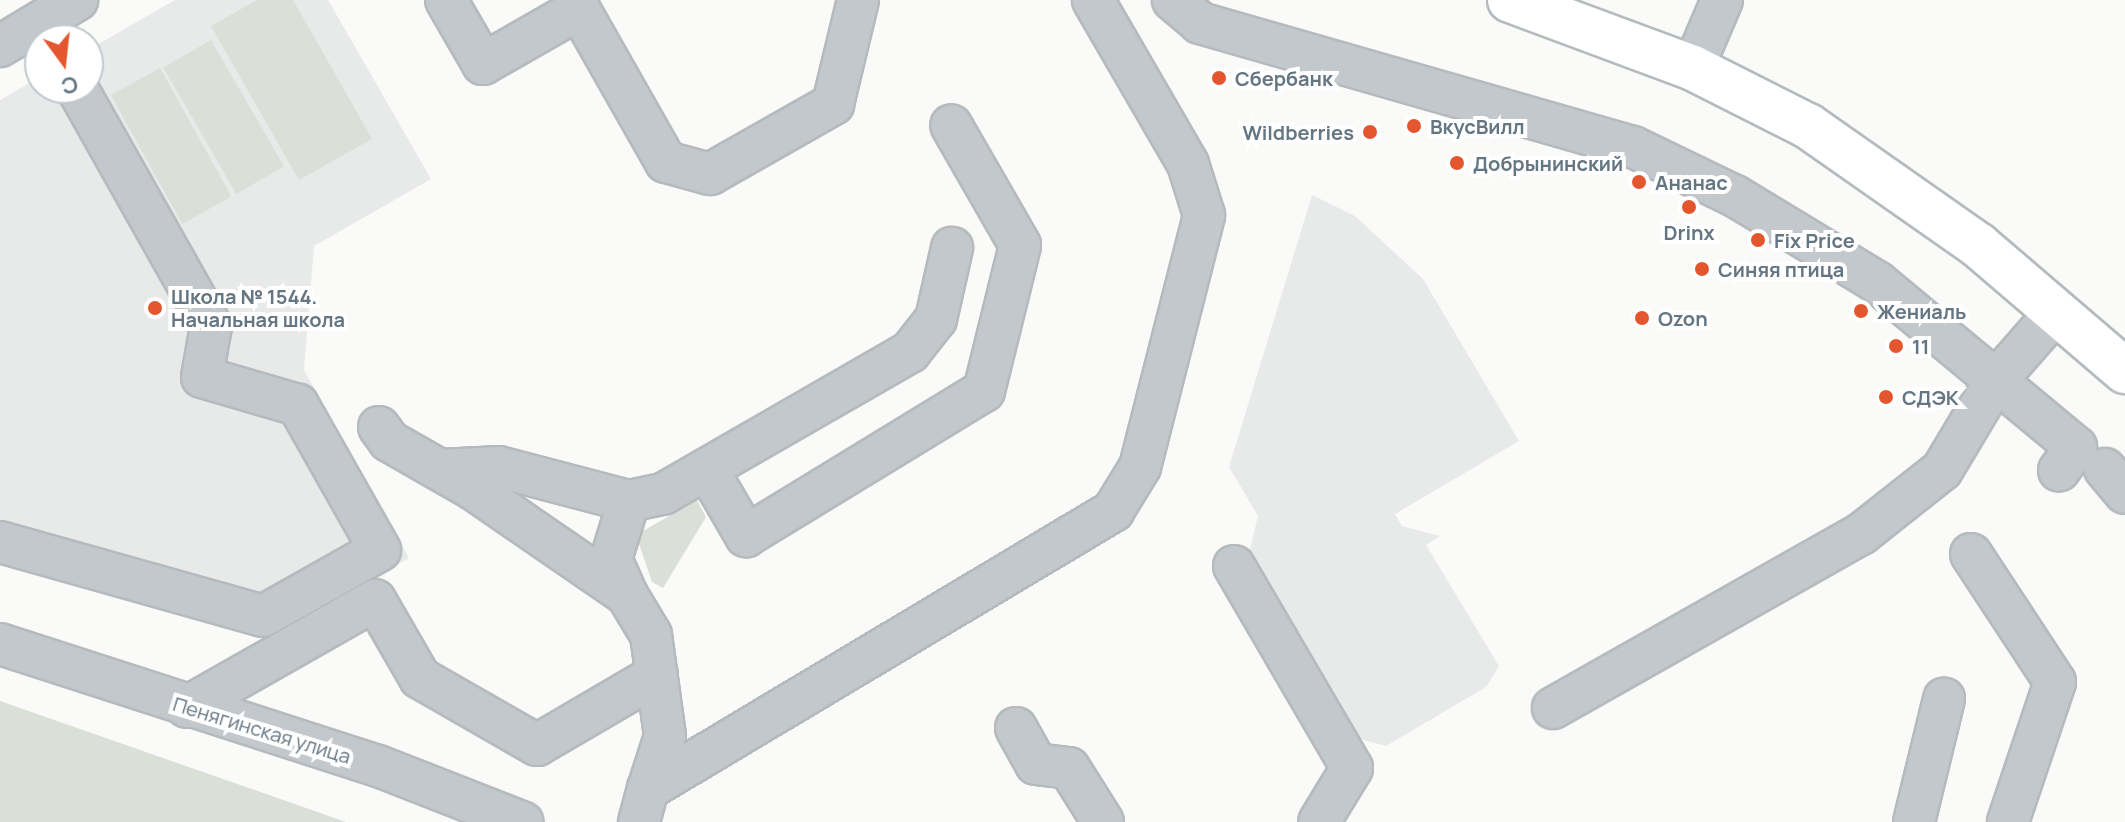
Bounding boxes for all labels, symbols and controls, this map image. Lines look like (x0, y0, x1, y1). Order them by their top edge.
north arrow (24, 24, 104, 104)
place label: Сбербанк (1235, 66, 1333, 90)
text: С (58, 69, 81, 102)
marker: Сбербанк (1210, 69, 1228, 87)
place label: ВкусВилл (1430, 114, 1525, 138)
marker: ВкусВилл (1405, 117, 1423, 135)
place label: Wildberries (1243, 120, 1354, 144)
marker: Wildberries (1361, 123, 1379, 141)
place label: Добрынинский (1473, 151, 1623, 175)
marker: Добрынинский (1448, 154, 1466, 172)
place label: Ананас (1655, 170, 1728, 194)
marker: Ананас (1630, 173, 1648, 191)
marker: Drinx (1680, 198, 1698, 216)
place label: Drinx (1663, 220, 1715, 244)
place label: Fix Price (1774, 228, 1855, 252)
marker: Fix Price (1749, 231, 1767, 249)
place label: Синяя птица (1718, 257, 1844, 281)
marker: Синяя птица (1693, 260, 1711, 278)
place label: Школа № 1544. Начальная школа (171, 284, 345, 331)
marker: Школа № 1544. Начальная школа (146, 299, 164, 317)
place label: Жениаль (1877, 299, 1966, 323)
marker: Жениаль (1852, 302, 1870, 320)
place label: Ozon (1658, 306, 1708, 330)
marker: Ozon (1633, 309, 1651, 327)
place label: 11 (1912, 334, 1930, 358)
marker: 11 (1887, 337, 1905, 355)
place label: СДЭК (1902, 385, 1959, 409)
marker: СДЭК (1877, 388, 1895, 406)
street label: Пенягинская улица (170, 692, 354, 768)

